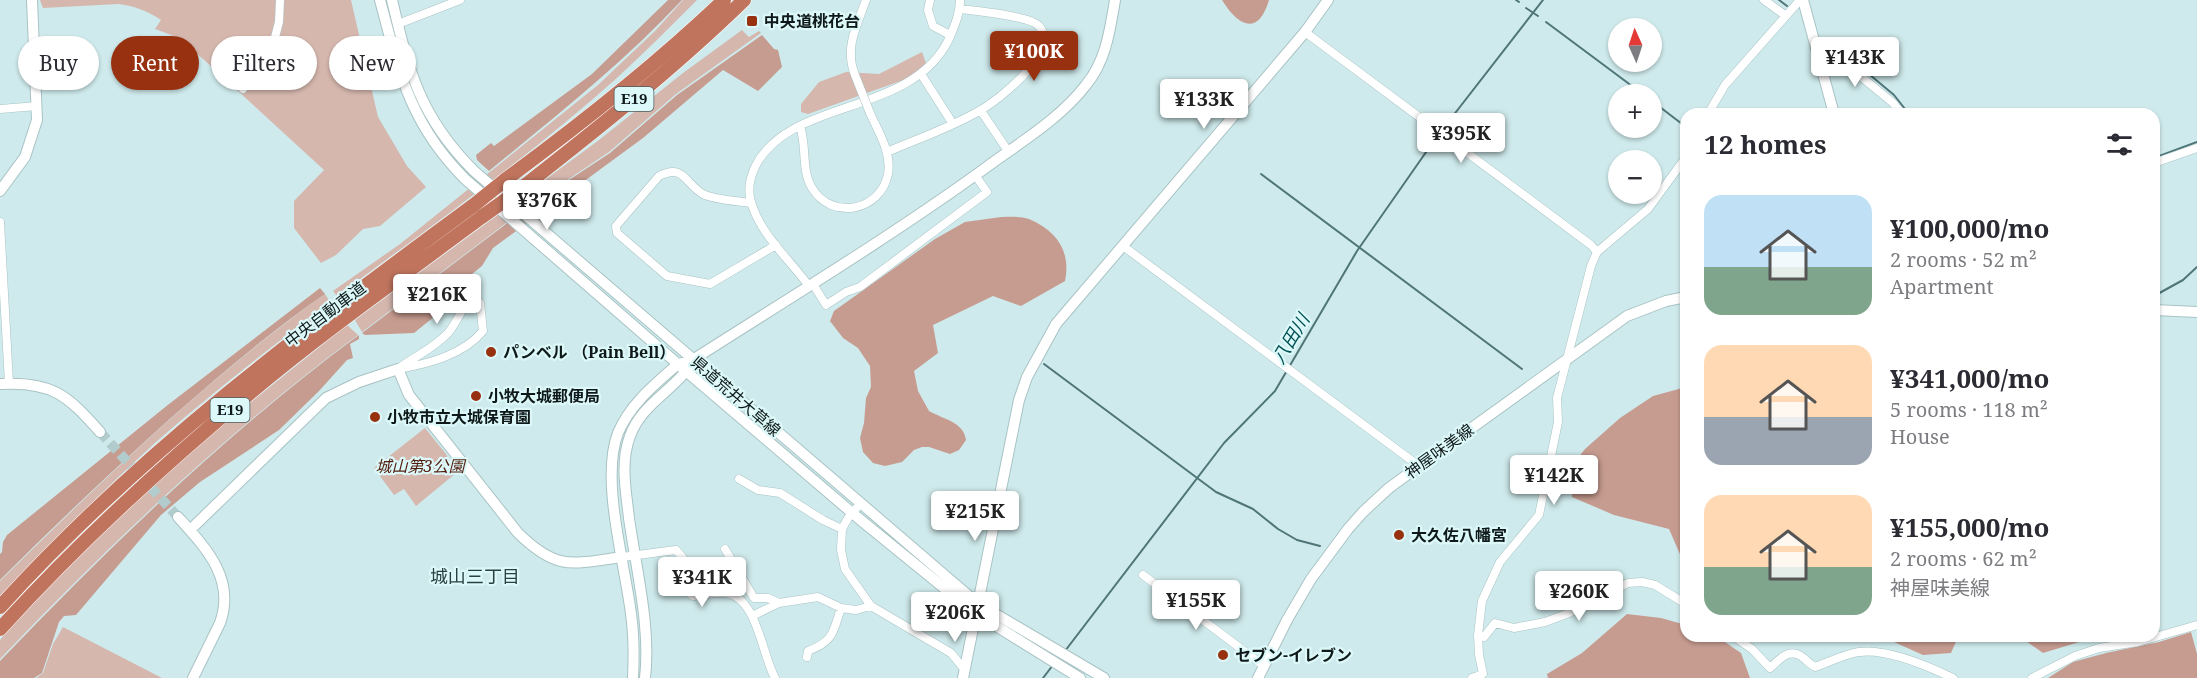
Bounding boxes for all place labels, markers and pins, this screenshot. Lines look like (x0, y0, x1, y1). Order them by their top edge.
place label: 中央道桃花台 (764, 10, 860, 32)
marker: 中央道桃花台 (745, 14, 759, 28)
pin: ¥100K (992, 31, 1076, 82)
pin: ¥143K (1813, 37, 1897, 88)
pin: ¥133K (1162, 79, 1246, 130)
pin: ¥395K (1419, 113, 1503, 164)
pin: ¥376K (505, 180, 589, 231)
pin: ¥216K (395, 274, 479, 325)
place label: パンベル （Pain Bell） (503, 341, 675, 363)
marker: パンベル （Pain Bell） (484, 345, 498, 359)
place label: 小牧大城郵便局 (488, 385, 600, 407)
marker: 小牧大城郵便局 (469, 389, 483, 403)
place label: 小牧市立大城保育園 (387, 406, 531, 428)
marker: 小牧市立大城保育園 (368, 410, 382, 424)
pin: ¥142K (1512, 455, 1596, 506)
pin: ¥215K (933, 491, 1017, 542)
place label: 大久佐八幡宮 (1411, 524, 1507, 546)
marker: 大久佐八幡宮 (1392, 528, 1406, 542)
pin: ¥341K (660, 557, 744, 608)
pin: ¥260K (1537, 571, 1621, 622)
pin: ¥155K (1154, 580, 1238, 631)
pin: ¥206K (913, 592, 997, 643)
place label: セブン-イレブン (1235, 644, 1352, 666)
marker: セブン-イレブン (1216, 648, 1230, 662)

